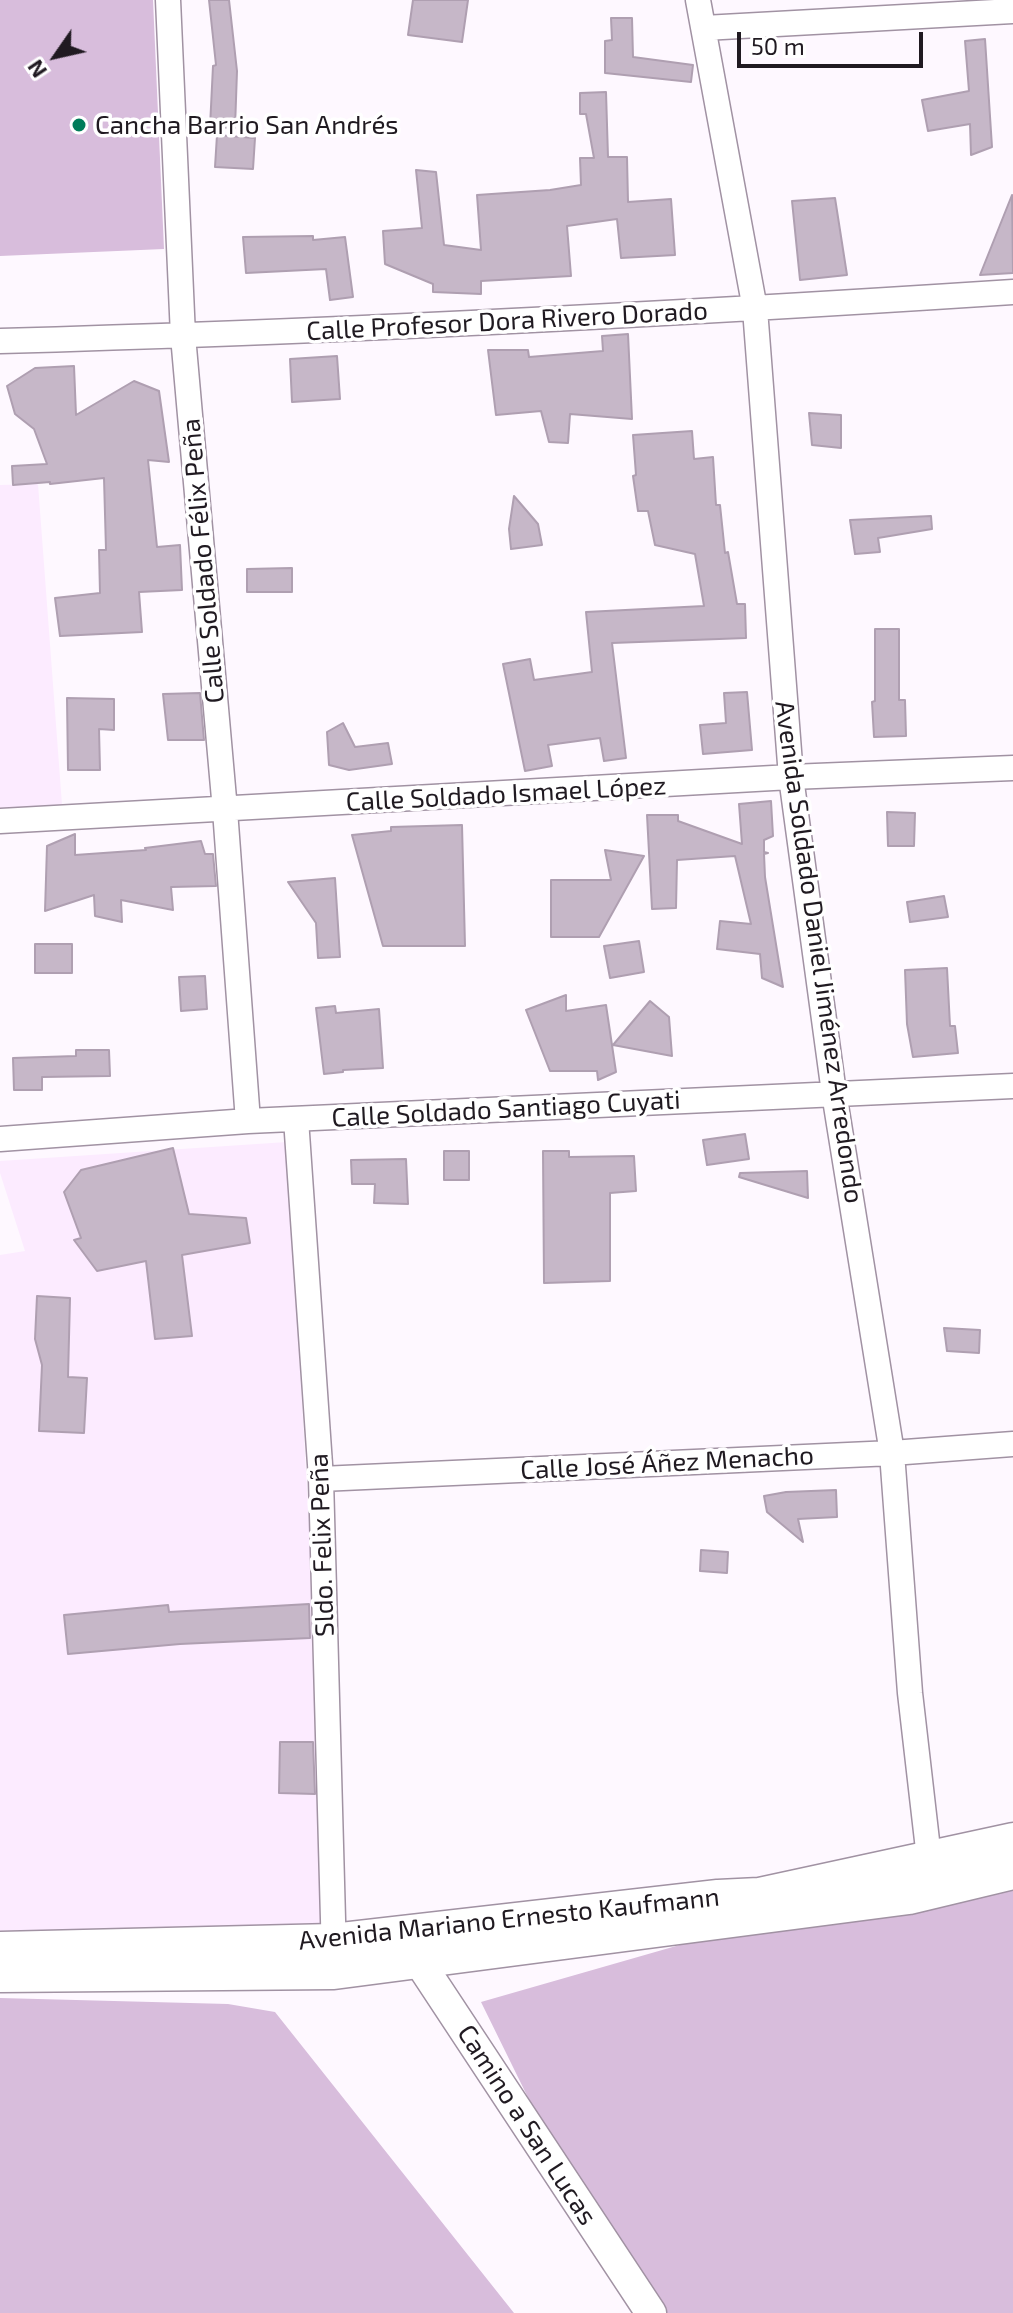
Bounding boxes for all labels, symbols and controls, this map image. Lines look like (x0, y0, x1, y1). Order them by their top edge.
north arrow (16, 16, 96, 96)
scale bar (741, 16, 927, 66)
text: 50 m (751, 31, 805, 60)
text: N (21, 56, 51, 83)
place label: Cancha Barrio San Andrés (95, 109, 399, 141)
marker: Cancha Barrio San Andrés (70, 116, 88, 134)
street label: Calle Profesor Dora Rivero Dorado (305, 295, 709, 347)
street label: Calle Soldado Félix Peña (175, 417, 231, 705)
street label: Avenida Soldado Daniel Jiménez Arredondo (768, 699, 870, 1205)
street label: Calle Soldado Ismael López (345, 770, 667, 818)
street label: Calle Soldado Santiago Cuyati (331, 1084, 681, 1134)
street label: Calle José Áñez Menacho (519, 1440, 815, 1486)
street label: Sldo. Felix Peña (303, 1453, 341, 1637)
street label: Avenida Mariano Ernesto Kaufmann (297, 1881, 721, 1957)
street label: Camino a San Lucas (451, 2019, 603, 2231)

